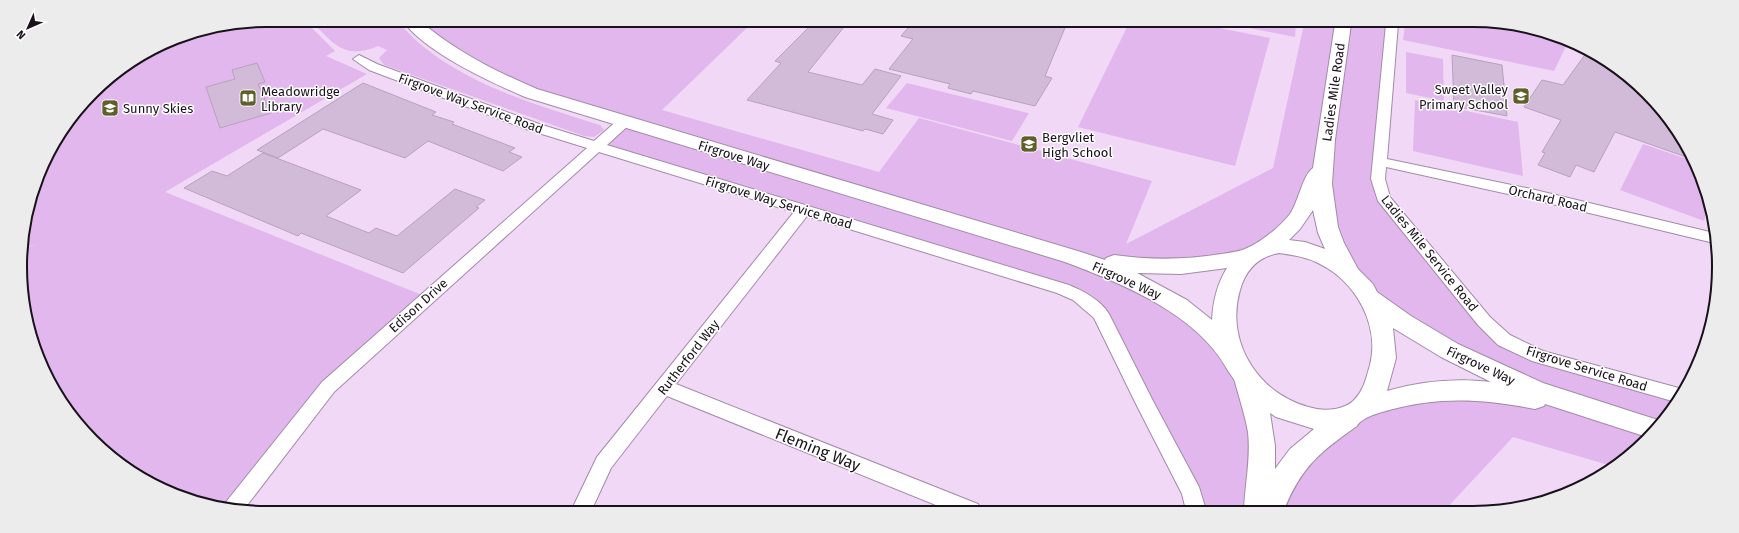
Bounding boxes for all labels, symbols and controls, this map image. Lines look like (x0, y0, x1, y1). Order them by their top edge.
north arrow (8, 8, 48, 48)
text: N (14, 28, 28, 42)
street label: Ladies Mile Road (1319, 42, 1348, 142)
street label: Firgrove Way Service Road (396, 70, 545, 137)
place label: Sweet Valley Primary School (1419, 82, 1509, 112)
place label: Meadowridge Library (261, 84, 340, 114)
school or university icon: Sweet Valley Primary School (1511, 86, 1531, 106)
library icon: Meadowridge Library (238, 88, 258, 108)
school or university icon: Sunny Skies (100, 98, 120, 118)
place label: Sunny Skies (123, 101, 193, 116)
place label: Bergvliet High School (1042, 130, 1112, 160)
school or university icon: Bergvliet High School (1019, 134, 1039, 154)
street label: Firgrove Way (696, 138, 772, 174)
street label: Firgrove Way Service Road (704, 173, 854, 232)
street label: Orchard Road (1507, 182, 1589, 215)
street label: Ladies Mile Service Road (1378, 192, 1481, 314)
street label: Firgrove Way (1090, 259, 1164, 303)
street label: Edison Drive (386, 275, 451, 335)
street label: Rutherford Way (654, 316, 723, 398)
street label: Firgrove Way (1444, 343, 1518, 388)
street label: Firgrove Service Road (1524, 343, 1649, 394)
street label: Fleming Way (772, 424, 863, 475)

